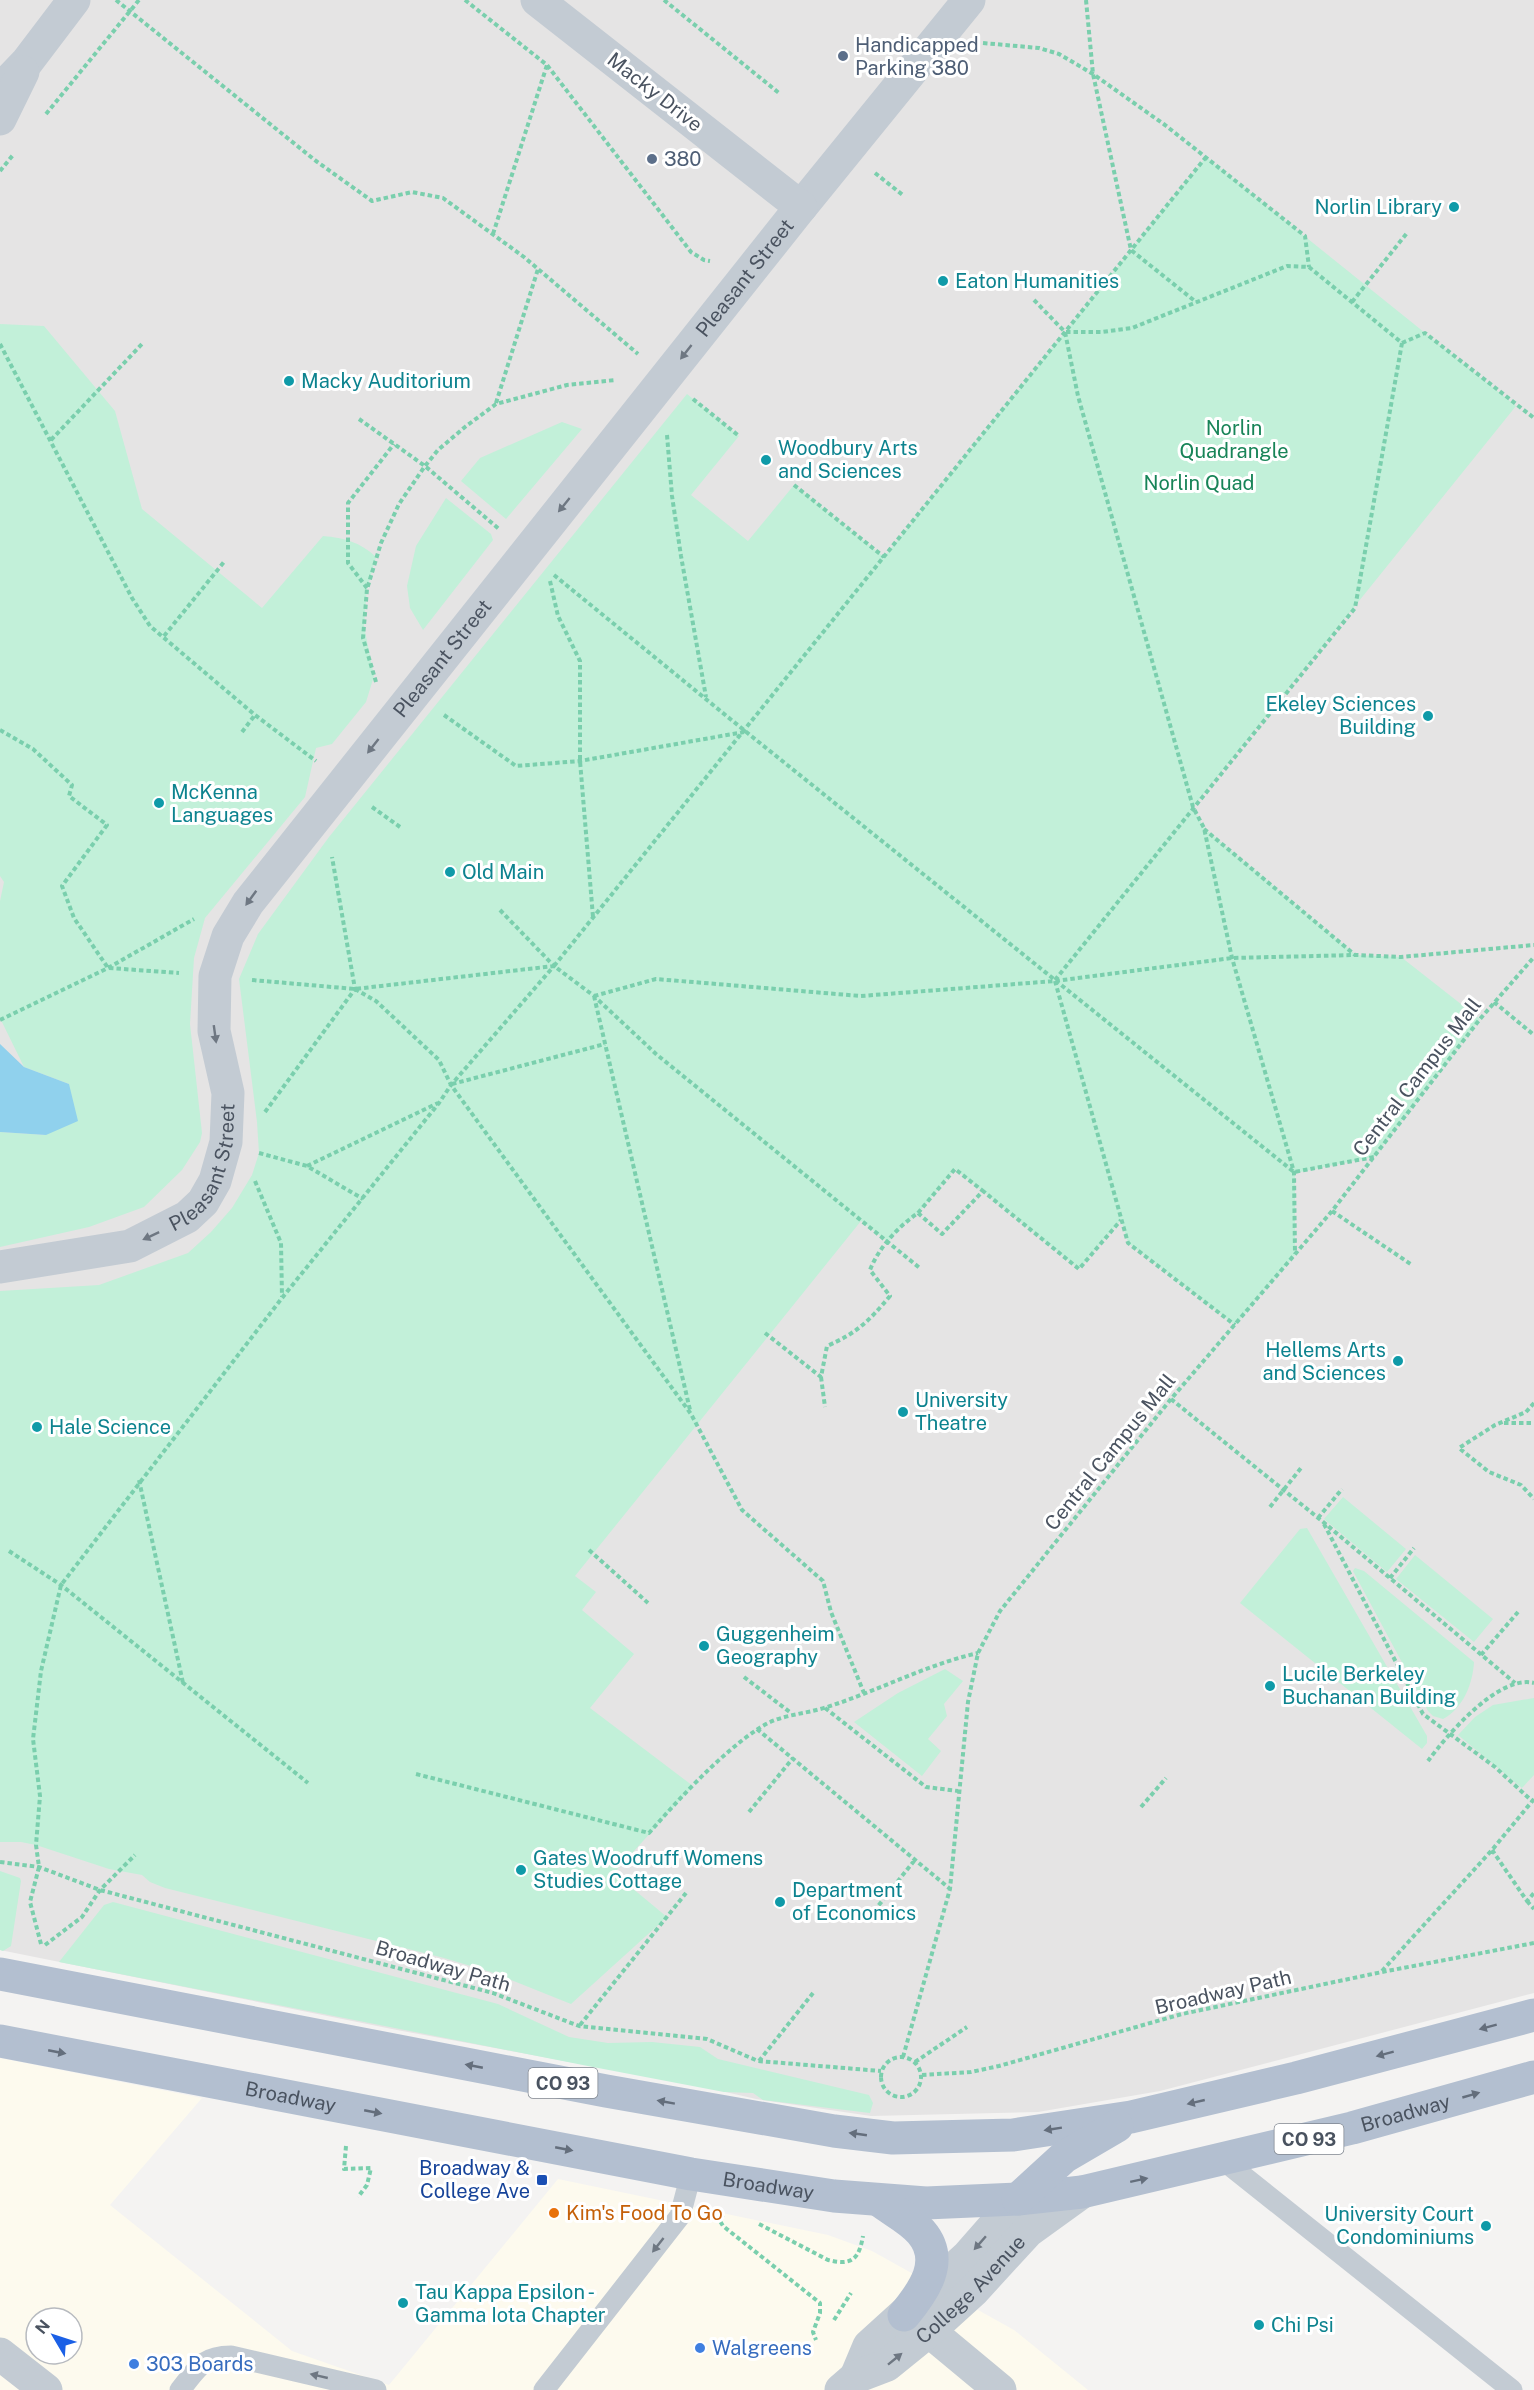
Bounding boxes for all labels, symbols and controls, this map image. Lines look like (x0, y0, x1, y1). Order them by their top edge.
place label: Handicapped Parking 380 (855, 33, 979, 80)
street label: Macky Drive (603, 47, 707, 137)
marker: Handicapped Parking 380 (836, 49, 850, 63)
place label: 380 (664, 147, 702, 171)
marker: 380 (645, 152, 659, 166)
place label: Norlin Library (1315, 195, 1442, 219)
marker: Norlin Library (1447, 200, 1461, 214)
street label: Pleasant Street (691, 214, 799, 342)
place label: Eaton Humanities (955, 269, 1119, 293)
marker: Eaton Humanities (936, 274, 950, 288)
one-way arrow (680, 344, 693, 360)
place label: Macky Auditorium (301, 369, 471, 393)
marker: Macky Auditorium (282, 374, 296, 388)
park label: Norlin Quadrangle (1179, 416, 1289, 463)
place label: Woodbury Arts and Sciences (778, 436, 918, 483)
marker: Woodbury Arts and Sciences (759, 453, 773, 467)
park label: Norlin Quad (1143, 471, 1255, 495)
one-way arrow (559, 497, 571, 512)
street label: Pleasant Street (388, 595, 497, 722)
place label: Ekeley Sciences Building (1265, 692, 1416, 739)
marker: Ekeley Sciences Building (1421, 709, 1435, 723)
one-way arrow (367, 738, 379, 754)
place label: McKenna Languages (171, 780, 273, 827)
marker: McKenna Languages (152, 796, 166, 810)
place label: Old Main (462, 860, 544, 884)
marker: Old Main (443, 865, 457, 879)
one-way arrow (246, 891, 258, 906)
street label: Central Campus Mall (1348, 993, 1486, 1161)
one-way arrow (211, 1025, 220, 1044)
street label: Pleasant Street (165, 1103, 240, 1236)
one-way arrow (142, 1232, 159, 1241)
place label: Hellems Arts and Sciences (1262, 1338, 1386, 1385)
marker: Hellems Arts and Sciences (1391, 1354, 1405, 1368)
street label: Central Campus Mall (1040, 1369, 1180, 1535)
place label: University Theatre (915, 1388, 1008, 1435)
marker: University Theatre (896, 1405, 910, 1419)
place label: Hale Science (49, 1415, 171, 1439)
marker: Hale Science (30, 1420, 44, 1434)
place label: Guggenheim Geography (716, 1622, 835, 1669)
marker: Guggenheim Geography (697, 1639, 711, 1653)
place label: Lucile Berkeley Buchanan Building (1282, 1662, 1456, 1709)
marker: Lucile Berkeley Buchanan Building (1263, 1679, 1277, 1693)
place label: Gates Woodruff Womens Studies Cottage (533, 1846, 763, 1893)
marker: Gates Woodruff Womens Studies Cottage (514, 1863, 528, 1877)
place label: Department of Economics (792, 1878, 916, 1925)
marker: Department of Economics (773, 1895, 787, 1909)
street label: Broadway Path (373, 1935, 513, 1997)
street label: Broadway Path (1152, 1965, 1294, 2019)
one-way arrow (1479, 2023, 1497, 2033)
one-way arrow (48, 2048, 67, 2057)
one-way arrow (1376, 2050, 1394, 2060)
one-way arrow (465, 2061, 484, 2070)
road number: CO 93 (528, 2068, 598, 2098)
street label: Broadway (243, 2076, 338, 2117)
street label: Broadway (1358, 2089, 1453, 2137)
one-way arrow (1462, 2090, 1480, 2099)
one-way arrow (656, 2097, 675, 2106)
one-way arrow (1186, 2097, 1205, 2107)
one-way arrow (363, 2108, 382, 2117)
road number: CO 93 (1274, 2124, 1344, 2154)
one-way arrow (1043, 2125, 1062, 2134)
one-way arrow (849, 2129, 868, 2139)
one-way arrow (555, 2145, 574, 2154)
place label: Broadway & College Ave (419, 2156, 530, 2203)
street label: Broadway (721, 2167, 816, 2205)
marker: Broadway & College Ave (535, 2173, 549, 2187)
one-way arrow (1130, 2175, 1149, 2184)
place label: Kim's Food To Go (566, 2201, 723, 2225)
place label: University Court Condominiums (1324, 2202, 1474, 2249)
marker: Kim's Food To Go (547, 2206, 561, 2220)
marker: University Court Condominiums (1479, 2219, 1493, 2233)
street label: College Avenue (911, 2230, 1030, 2349)
one-way arrow (974, 2235, 987, 2250)
one-way arrow (652, 2237, 665, 2253)
place label: Tau Kappa Epsilon - Gamma Iota Chapter (415, 2280, 606, 2327)
marker: Tau Kappa Epsilon - Gamma Iota Chapter (396, 2296, 410, 2310)
north arrow (24, 2306, 84, 2366)
place label: Chi Psi (1271, 2313, 1334, 2337)
text: N (31, 2316, 54, 2338)
marker: Chi Psi (1252, 2318, 1266, 2332)
place label: Walgreens (712, 2336, 812, 2360)
marker: Walgreens (693, 2341, 707, 2355)
place label: 303 Boards (146, 2352, 253, 2376)
one-way arrow (887, 2352, 903, 2365)
marker: 303 Boards (127, 2357, 141, 2371)
one-way arrow (310, 2371, 329, 2381)

